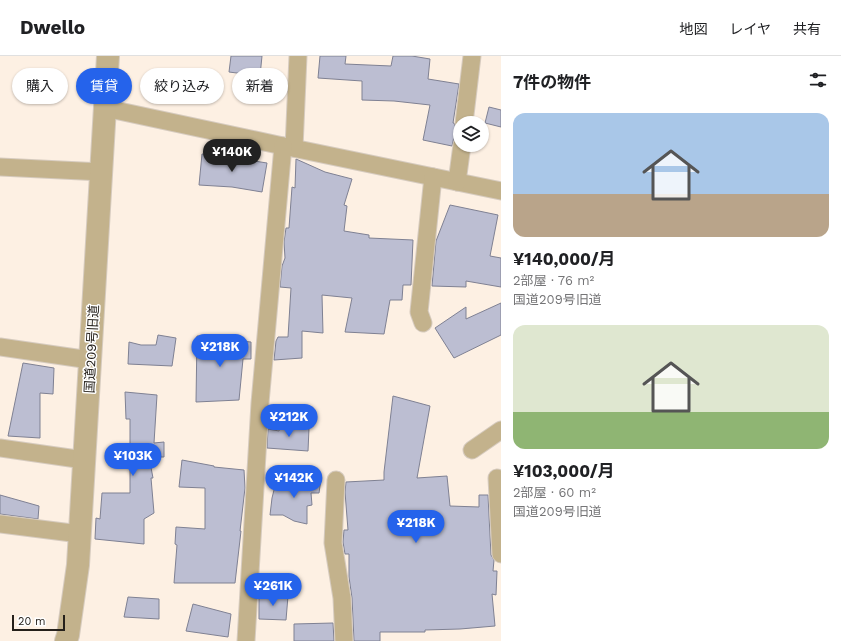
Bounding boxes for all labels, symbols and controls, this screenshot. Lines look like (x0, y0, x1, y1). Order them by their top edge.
text: Dwello (20, 16, 85, 39)
text: 地図 (679, 21, 707, 37)
text: レイヤ (729, 21, 771, 37)
text: 共有 (793, 21, 821, 37)
chip: 購入 (12, 68, 68, 104)
chip: 賃貸 (76, 68, 132, 104)
chip: 絞り込み (140, 68, 224, 104)
chip: 新着 (232, 68, 288, 104)
icon: filters (807, 69, 829, 91)
text: 7件の物件 (513, 72, 591, 92)
map controls (453, 116, 489, 152)
button: layers (453, 116, 489, 152)
pin: ¥140K (204, 139, 260, 173)
icon: home (635, 139, 707, 211)
text: ¥140K (212, 144, 252, 159)
text: ¥140,000/月 (513, 249, 616, 269)
text: 2部屋 · 76 m² (513, 273, 594, 288)
text: 国道209号旧道 (513, 292, 602, 307)
street label: 国道209号旧道 (82, 304, 101, 394)
pin: ¥218K (192, 334, 248, 368)
text: ¥218K (200, 339, 240, 354)
icon: home (635, 351, 707, 423)
pin: ¥212K (261, 404, 317, 438)
text: ¥212K (270, 409, 308, 424)
pin: ¥103K (105, 443, 161, 477)
text: ¥103K (113, 448, 153, 463)
text: ¥103,000/月 (513, 461, 615, 481)
pin: ¥142K (266, 465, 322, 499)
text: ¥142K (274, 470, 314, 485)
text: 2部屋 · 60 m² (513, 485, 596, 500)
text: 国道209号旧道 (513, 504, 602, 519)
pin: ¥218K (388, 510, 444, 544)
text: ¥218K (396, 515, 436, 530)
pin: ¥261K (245, 573, 301, 607)
text: ¥261K (254, 578, 292, 593)
scale bar (12, 613, 65, 632)
text: 20 m (18, 615, 46, 628)

